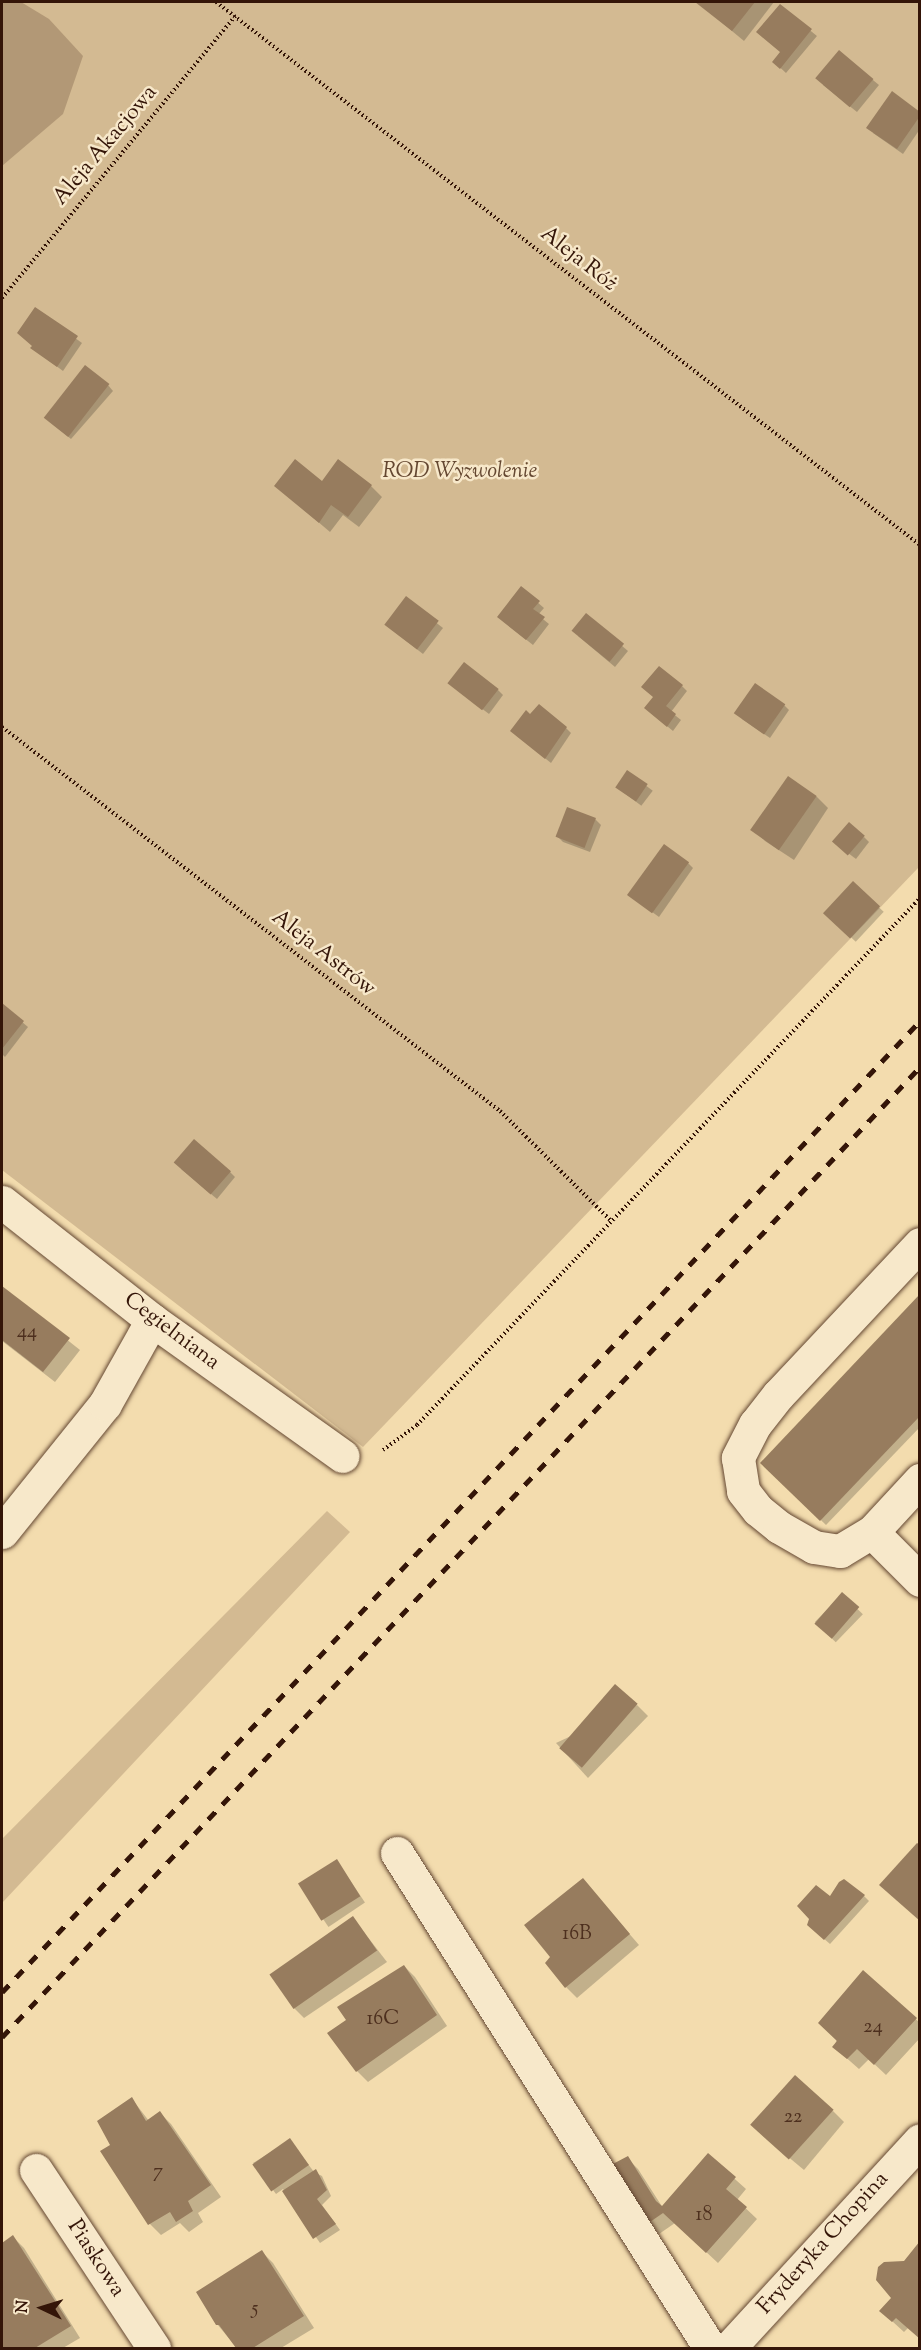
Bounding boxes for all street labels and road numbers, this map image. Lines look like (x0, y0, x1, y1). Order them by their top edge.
street label: Aleja Akacjowa (48, 81, 164, 211)
street label: Aleja Róż (534, 222, 622, 298)
street label: Aleja Astrów (266, 905, 380, 1003)
street label: Cegielniana (118, 1287, 224, 1377)
street label: Fryderyka Chopina (753, 2167, 895, 2321)
street label: Piaskowa (60, 2215, 130, 2303)

